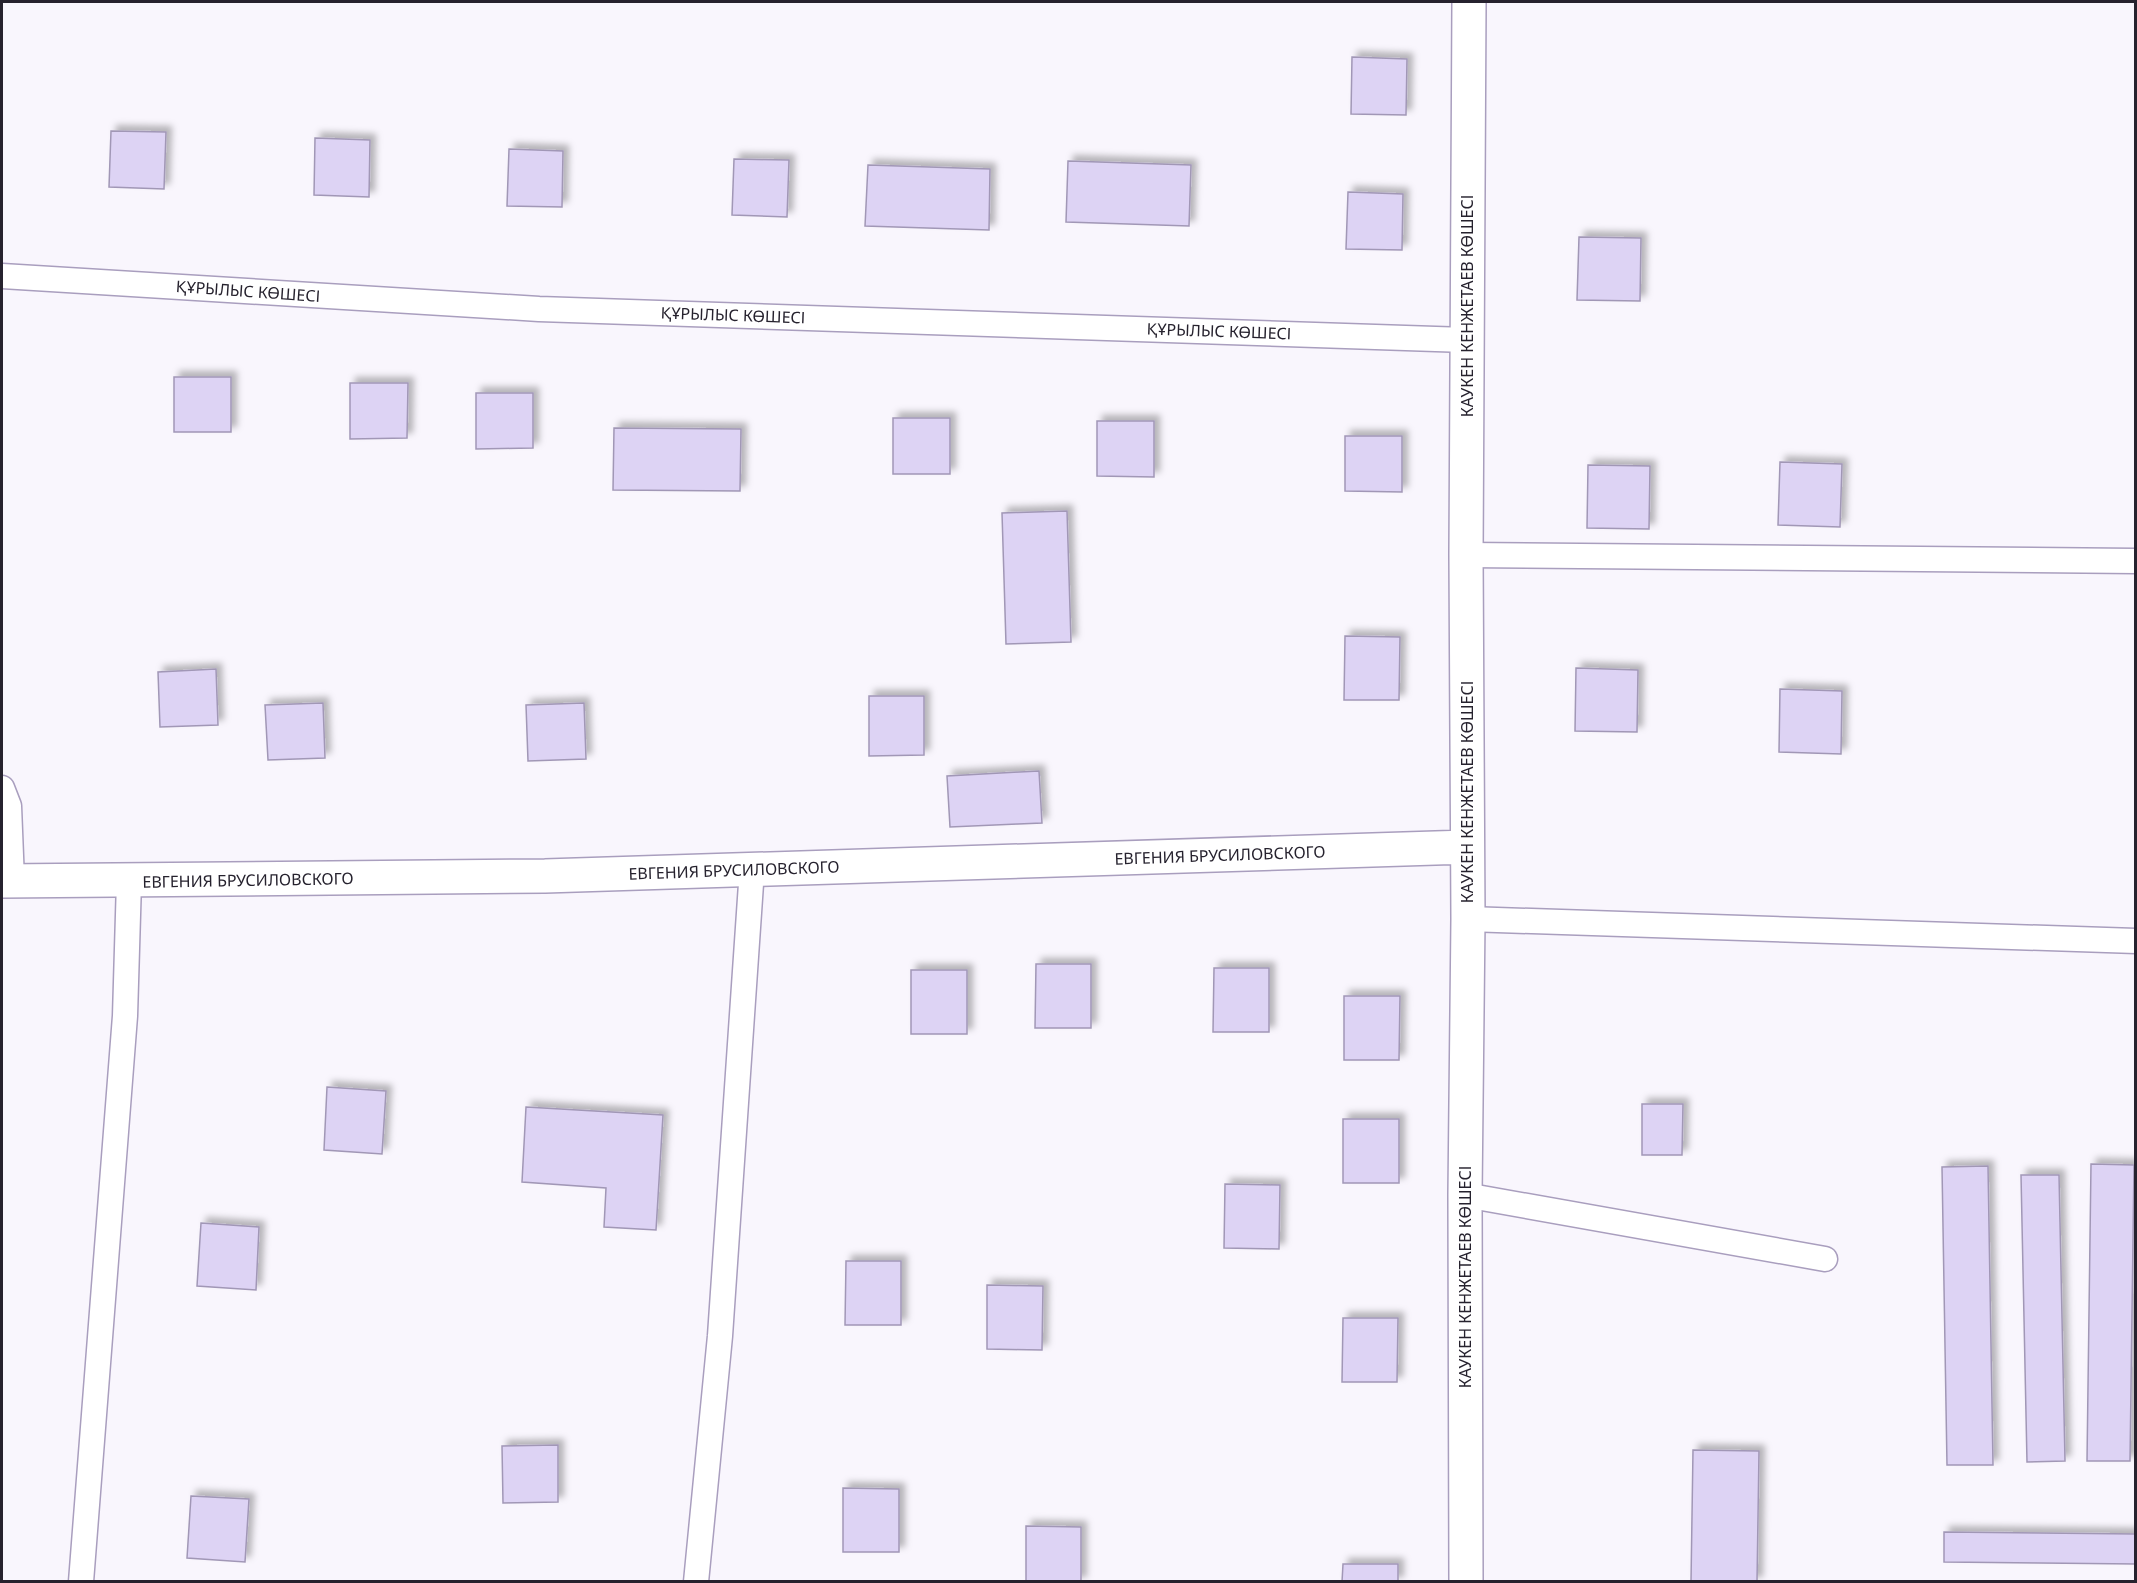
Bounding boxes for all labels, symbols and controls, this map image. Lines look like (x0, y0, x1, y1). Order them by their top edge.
street label: КАУКЕН КЕНЖЕТАЕВ КӨШЕСІ (1456, 195, 1478, 417)
street label: ҚҰРЫЛЫС КӨШЕСІ (175, 275, 321, 307)
street label: ҚҰРЫЛЫС КӨШЕСІ (660, 301, 806, 329)
street label: ҚҰРЫЛЫС КӨШЕСІ (1146, 317, 1292, 345)
street label: КАУКЕН КЕНЖЕТАЕВ КӨШЕСІ (1456, 681, 1478, 903)
street label: ЕВГЕНИЯ БРУСИЛОВСКОГО (1114, 840, 1326, 870)
street label: ЕВГЕНИЯ БРУСИЛОВСКОГО (628, 855, 840, 885)
street label: ЕВГЕНИЯ БРУСИЛОВСКОГО (142, 867, 354, 893)
street label: КАУКЕН КЕНЖЕТАЕВ КӨШЕСІ (1454, 1166, 1476, 1388)

